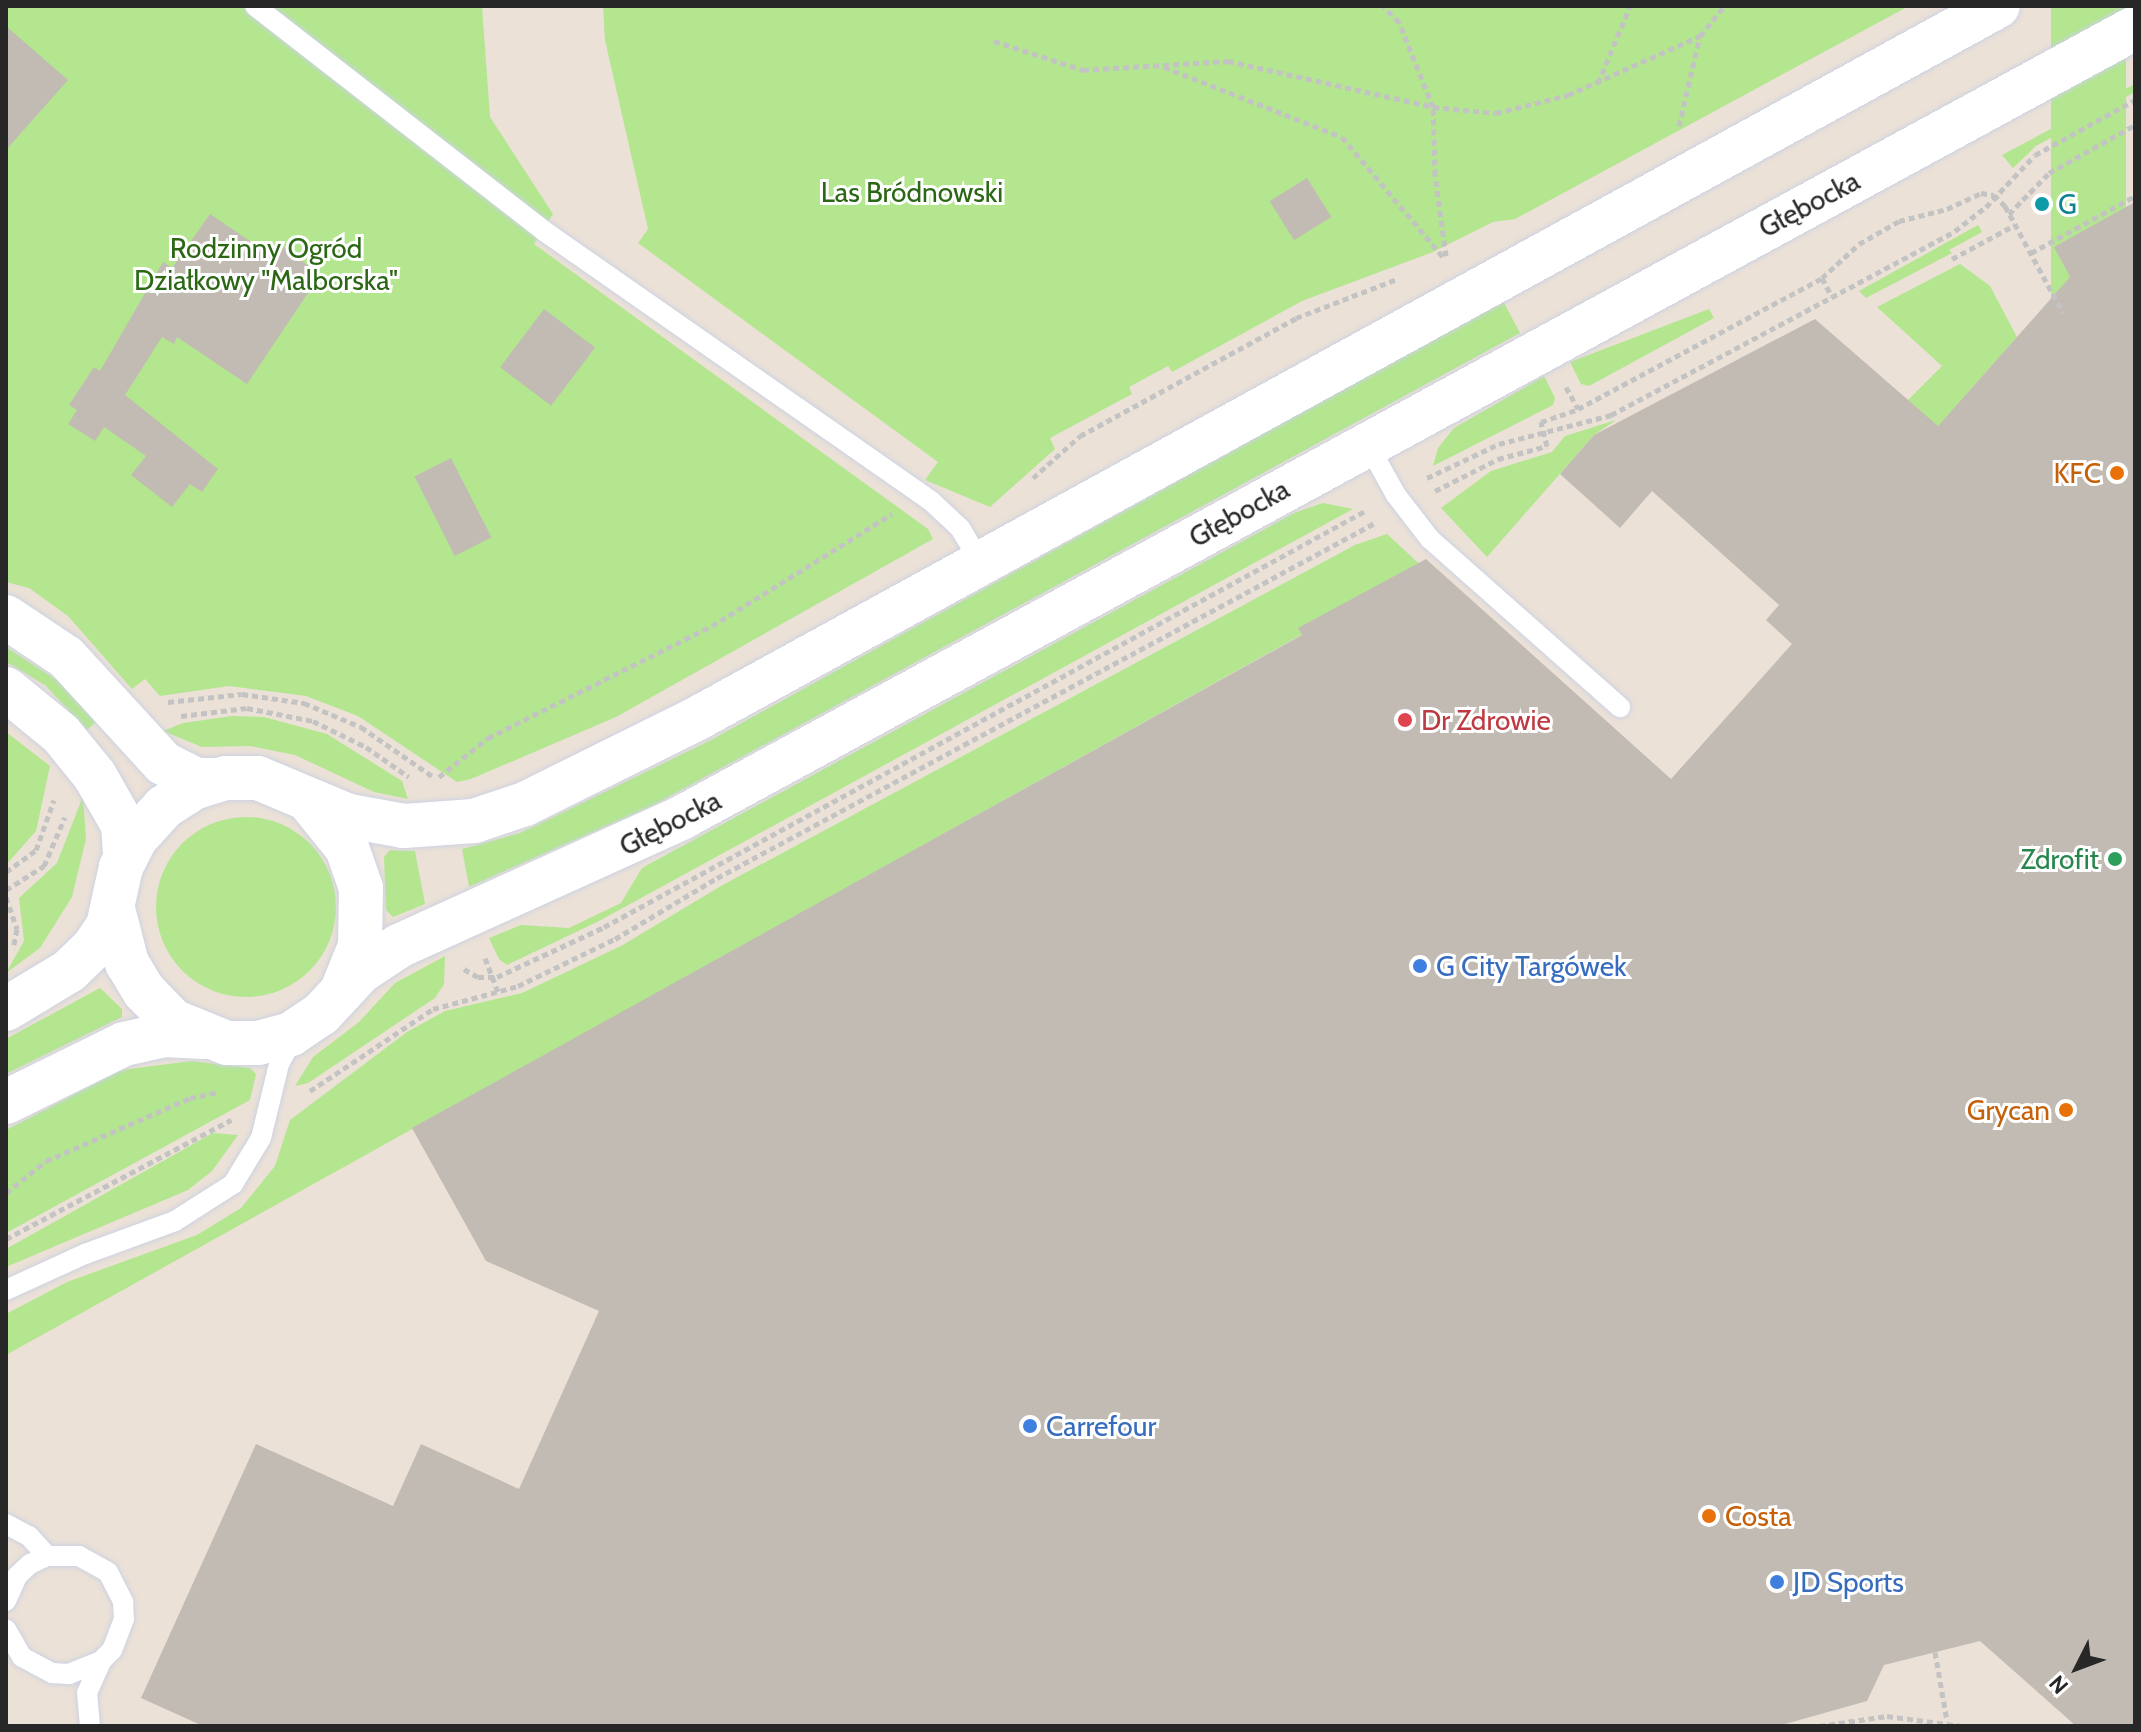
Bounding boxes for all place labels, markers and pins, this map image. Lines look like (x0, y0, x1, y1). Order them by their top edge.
place label: G (2058, 187, 2077, 221)
marker: G (2033, 195, 2051, 213)
place label: KFC (2053, 456, 2101, 490)
marker: KFC (2108, 464, 2126, 482)
place label: Dr Zdrowie (1421, 703, 1551, 737)
marker: Dr Zdrowie (1396, 711, 1414, 729)
place label: Zdrofit (2021, 842, 2099, 876)
marker: Zdrofit (2106, 850, 2124, 868)
place label: G City Targówek (1436, 949, 1627, 983)
marker: G City Targówek (1411, 957, 1429, 975)
place label: Grycan (1967, 1093, 2050, 1127)
marker: Grycan (2057, 1101, 2075, 1119)
place label: Carrefour (1046, 1409, 1156, 1443)
marker: Carrefour (1021, 1417, 1039, 1435)
place label: Costa (1725, 1499, 1792, 1533)
marker: Costa (1700, 1507, 1718, 1525)
place label: JD Sports (1793, 1565, 1904, 1599)
marker: JD Sports (1768, 1573, 1786, 1591)

